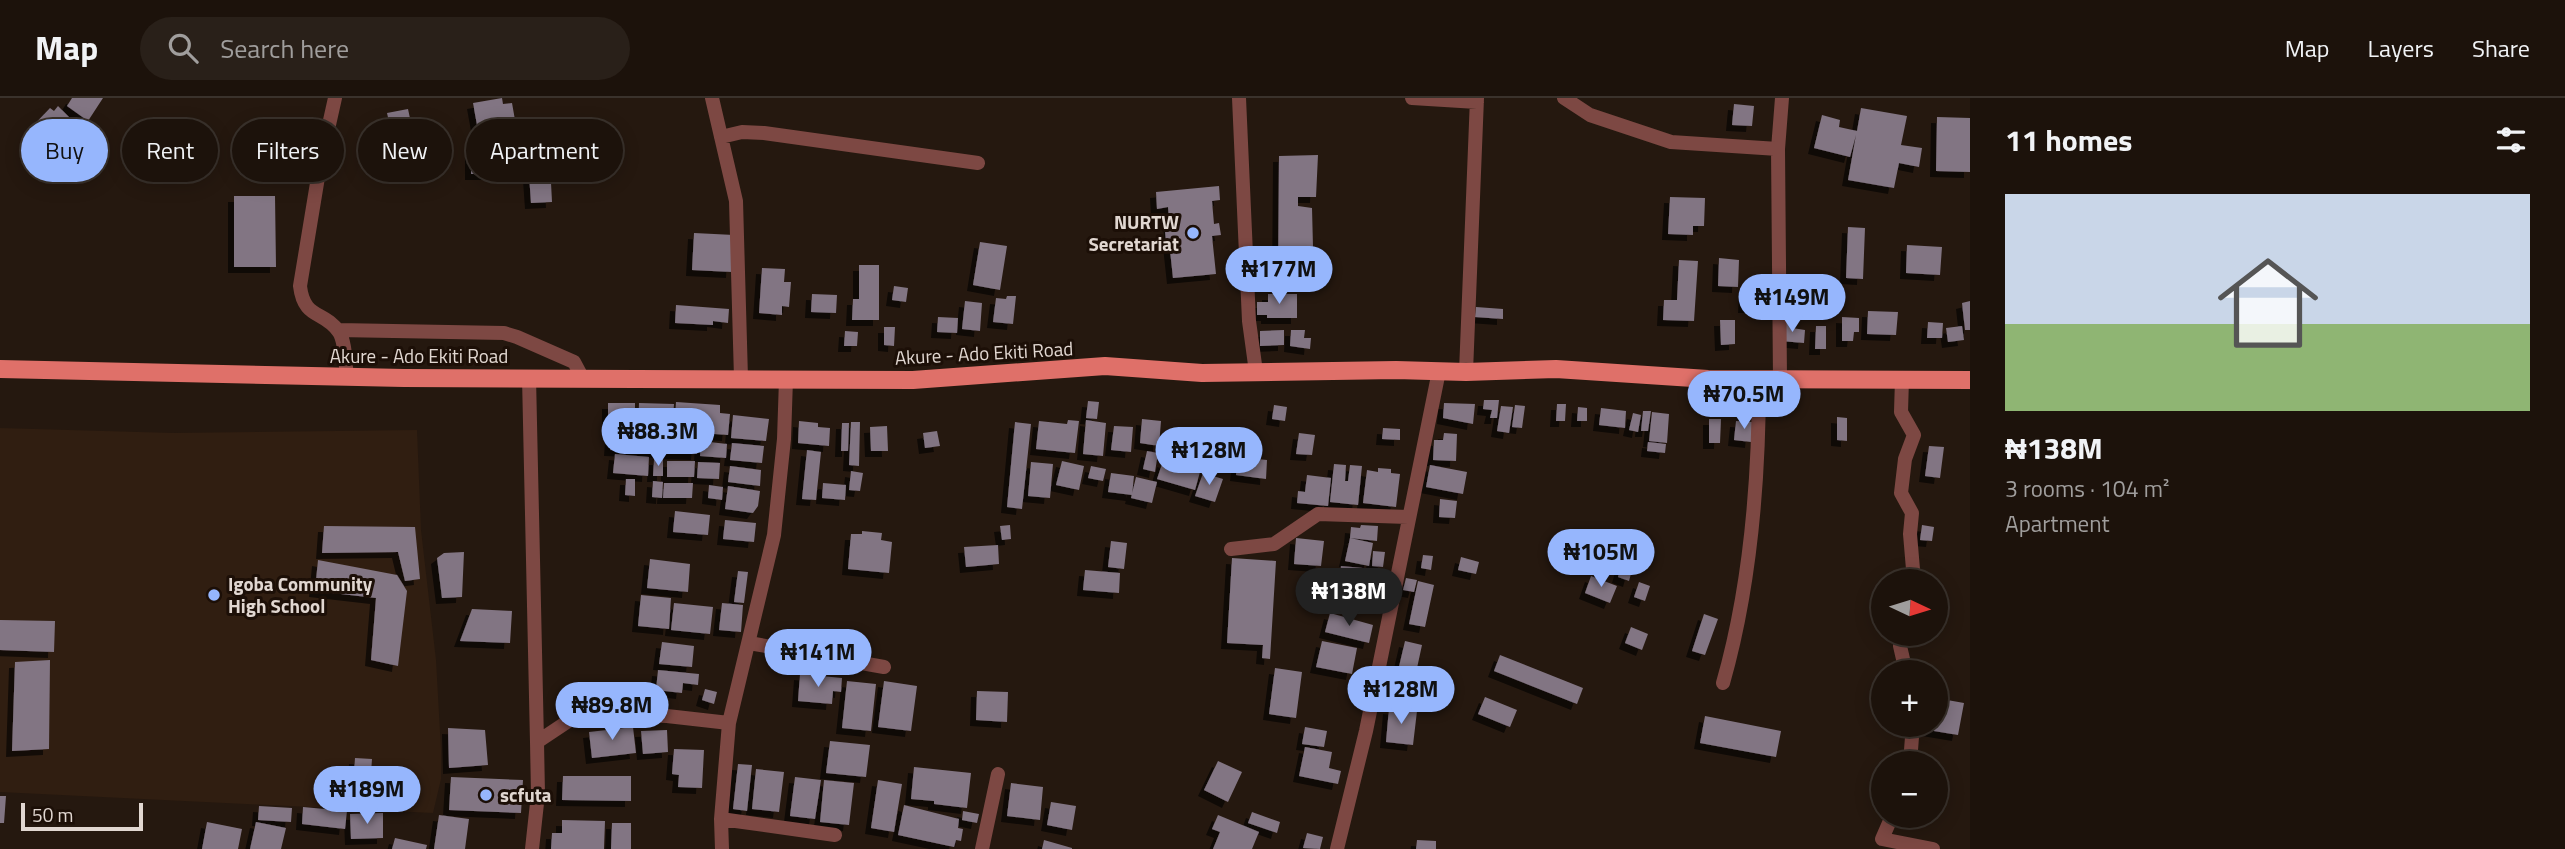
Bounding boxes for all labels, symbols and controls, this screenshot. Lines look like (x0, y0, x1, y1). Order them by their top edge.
search box (140, 17, 630, 80)
text: Map (35, 23, 98, 73)
icon: search (164, 29, 202, 67)
text: Search here (220, 29, 349, 68)
text: Map (2285, 30, 2330, 66)
text: Layers (2368, 30, 2434, 66)
text: Share (2472, 30, 2530, 66)
text: 11 homes (2005, 117, 2132, 163)
chip: Buy (21, 119, 108, 182)
chip: Rent (122, 119, 218, 182)
chip: Filters (232, 119, 344, 182)
chip: New (358, 119, 452, 182)
chip: Apartment (466, 119, 623, 182)
icon: filters (2492, 121, 2530, 159)
place label: NURTW Secretariat (1089, 207, 1179, 258)
marker: NURTW Secretariat (1185, 225, 1201, 241)
icon: home (2205, 240, 2331, 366)
pin: ₦177M (1230, 246, 1328, 306)
text: ₦177M (1242, 251, 1316, 286)
pin: ₦149M (1743, 274, 1841, 334)
text: ₦149M (1755, 279, 1829, 314)
street label: Akure - Ado Ekiti Road (894, 333, 1074, 372)
street label: Akure - Ado Ekiti Road (330, 341, 508, 370)
pin: ₦70.5M (1687, 372, 1801, 431)
text: ₦70.5M (1704, 376, 1784, 411)
pin: ₦88.3M (601, 408, 715, 468)
text: ₦88.3M (618, 413, 698, 448)
text: ₦138M (2005, 425, 2103, 471)
pin: ₦128M (1160, 428, 1258, 487)
text: ₦128M (1172, 432, 1246, 467)
text: 3 rooms · 104 m² (2005, 471, 2169, 506)
text: Apartment (2005, 506, 2110, 541)
pin: ₦105M (1552, 530, 1650, 589)
text: ₦105M (1564, 534, 1638, 569)
pin: ₦138M (1300, 568, 1398, 628)
place label: Igoba Community High School (228, 569, 373, 620)
north arrow (1871, 569, 1948, 646)
map controls (1871, 569, 1948, 828)
text: ₦138M (1312, 573, 1386, 608)
marker: Igoba Community High School (206, 587, 222, 603)
pin: ₦141M (769, 630, 867, 689)
text: ₦141M (781, 634, 855, 669)
button: + (1871, 660, 1948, 737)
pin: ₦128M (1352, 666, 1450, 726)
text: ₦128M (1364, 671, 1438, 706)
pin: ₦89.8M (555, 682, 669, 742)
text: ₦89.8M (572, 687, 652, 722)
button: − (1871, 751, 1948, 828)
pin: ₦189M (318, 766, 416, 826)
text: ₦189M (330, 771, 404, 806)
place label: scfuta (500, 780, 552, 809)
marker: scfuta (478, 787, 494, 803)
scale bar (21, 800, 144, 832)
text: 50 m (32, 800, 73, 829)

